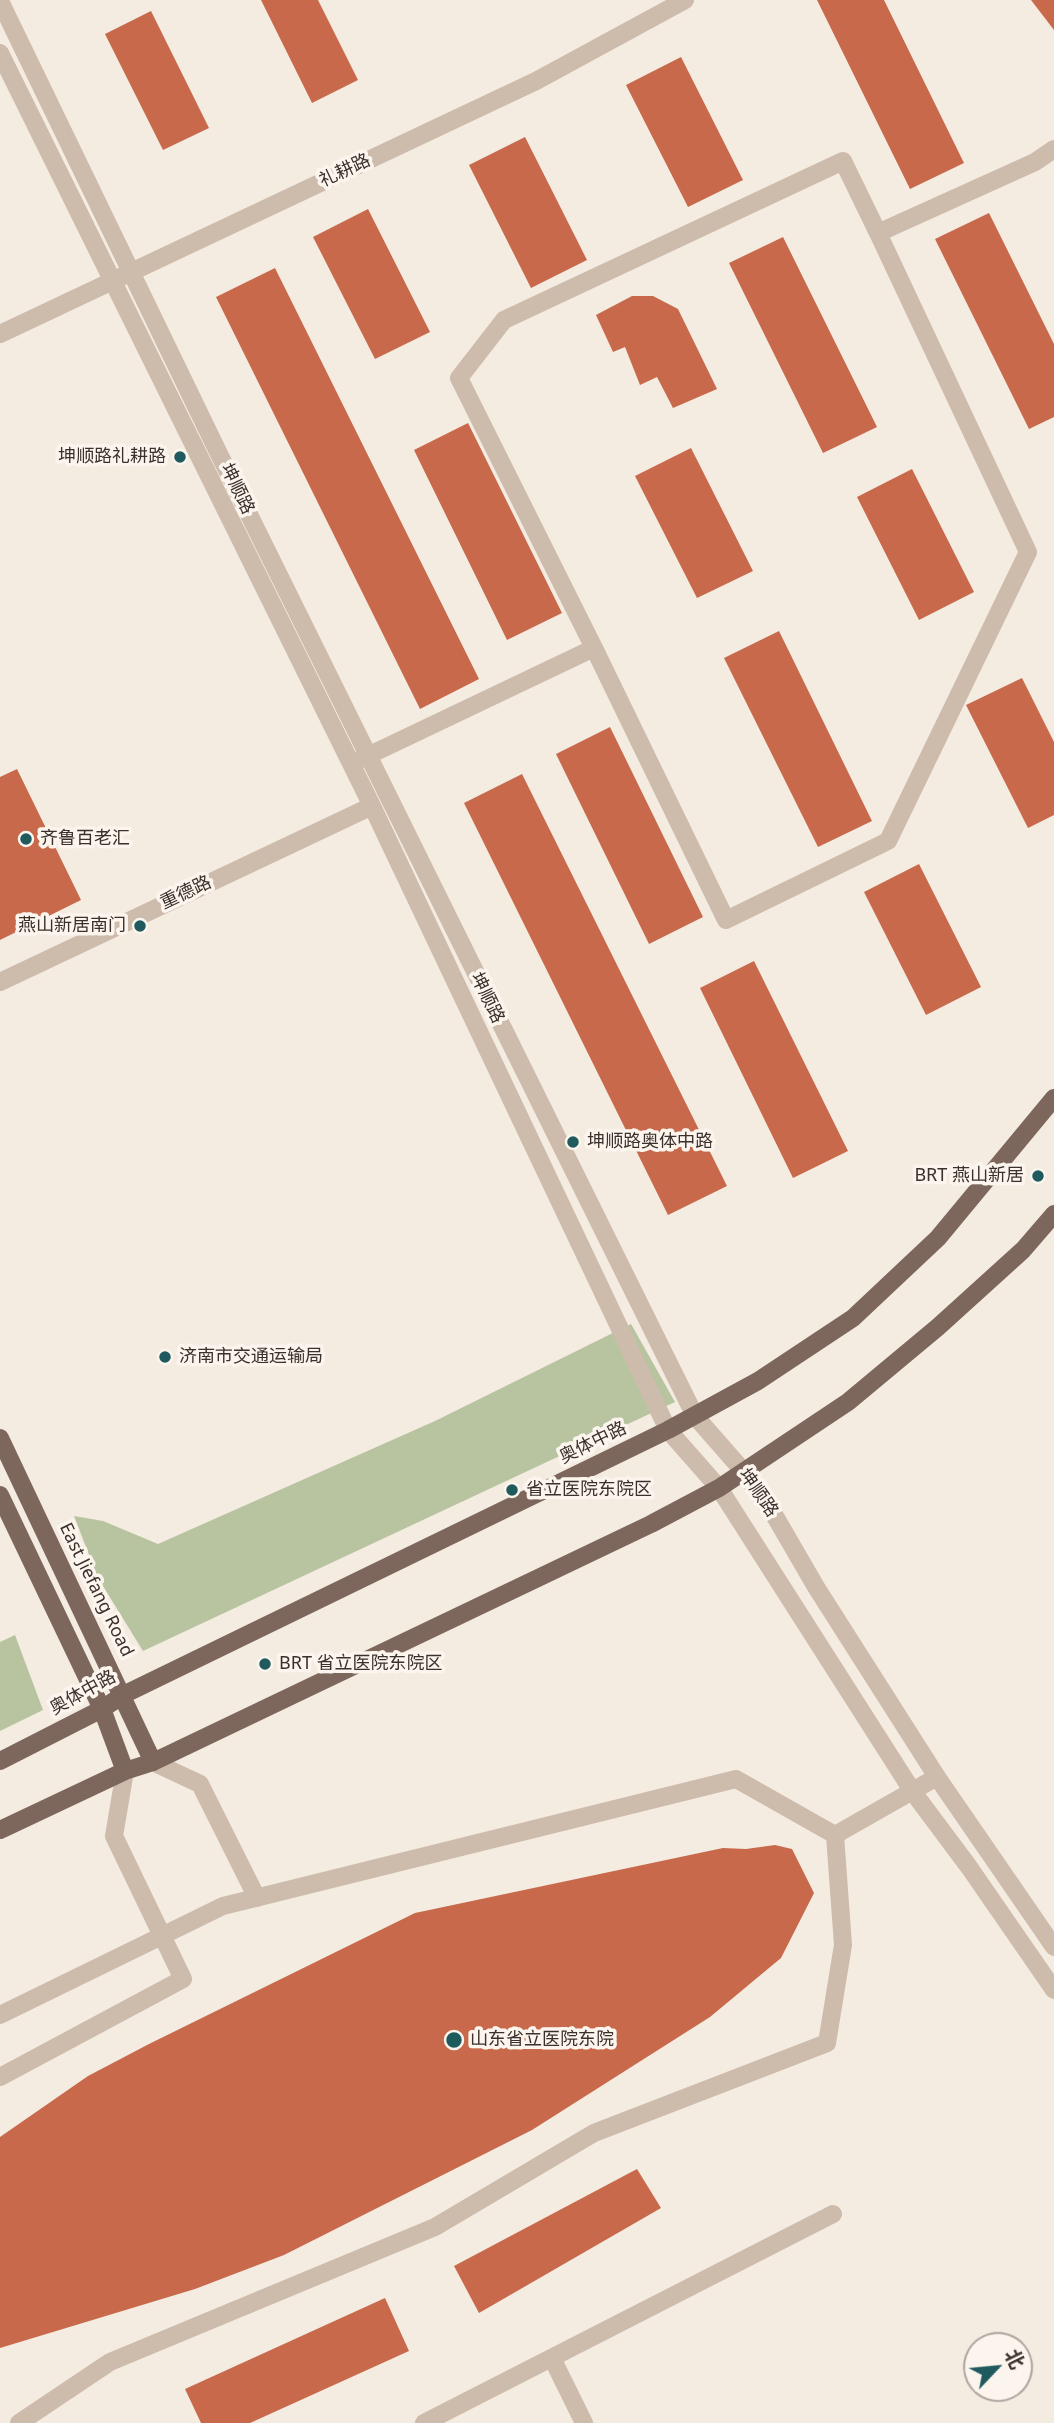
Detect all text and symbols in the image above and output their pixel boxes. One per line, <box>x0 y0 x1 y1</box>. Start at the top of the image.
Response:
street label: 礼耕路 <box>316 150 374 192</box>
place label: 坤顺路礼耕路 <box>58 446 166 468</box>
marker: 坤顺路礼耕路 <box>172 449 188 465</box>
street label: 坤顺路 <box>215 460 259 518</box>
place label: 齐鲁百老汇 <box>40 828 130 850</box>
marker: 齐鲁百老汇 <box>18 831 34 847</box>
street label: 重德路 <box>157 872 215 914</box>
place label: 燕山新居南门 <box>18 915 126 937</box>
marker: 燕山新居南门 <box>132 918 148 934</box>
street label: 坤顺路 <box>465 969 509 1027</box>
place label: 坤顺路奥体中路 <box>587 1131 713 1153</box>
marker: 坤顺路奥体中路 <box>565 1134 581 1150</box>
place label: BRT 燕山新居 <box>914 1165 1024 1187</box>
marker: BRT 燕山新居 <box>1030 1168 1046 1184</box>
place label: 济南市交通运输局 <box>179 1346 323 1368</box>
marker: 济南市交通运输局 <box>157 1349 173 1365</box>
street label: 奥体中路 <box>556 1418 630 1468</box>
street label: 坤顺路 <box>734 1465 782 1521</box>
place label: 省立医院东院区 <box>526 1479 652 1501</box>
marker: 省立医院东院区 <box>504 1482 520 1498</box>
street label: East Jiefang Road <box>54 1520 138 1660</box>
place label: BRT 省立医院东院区 <box>279 1653 443 1675</box>
marker: BRT 省立医院东院区 <box>257 1656 273 1672</box>
street label: 奥体中路 <box>46 1666 120 1720</box>
place label: 山东省立医院东院 <box>470 2029 614 2051</box>
marker: 山东省立医院东院 <box>444 2030 464 2050</box>
north arrow <box>963 2332 1033 2402</box>
text: 北 <box>999 2344 1031 2373</box>

